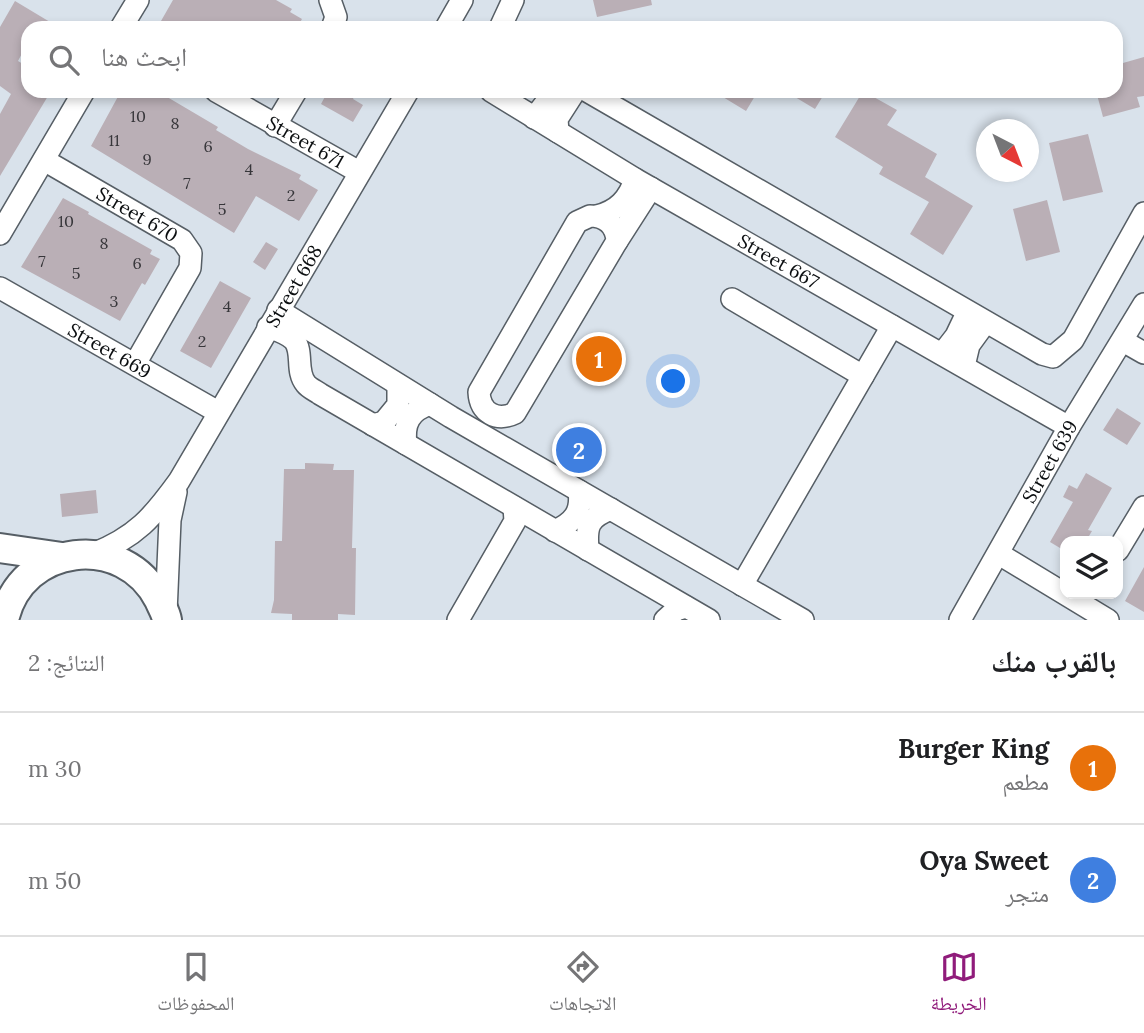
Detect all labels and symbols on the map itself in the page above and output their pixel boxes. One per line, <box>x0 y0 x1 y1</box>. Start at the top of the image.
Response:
house number: 10 <box>130 106 146 126</box>
street label: Street 671 <box>263 110 349 173</box>
house number: 8 <box>171 113 180 133</box>
north arrow <box>976 119 1039 182</box>
house number: 11 <box>108 130 120 150</box>
house number: 6 <box>203 136 213 156</box>
house number: 9 <box>142 149 152 169</box>
house number: 4 <box>245 159 254 179</box>
house number: 7 <box>183 173 191 193</box>
street label: Street 670 <box>92 181 183 247</box>
house number: 2 <box>287 185 295 205</box>
house number: 5 <box>218 199 226 219</box>
house number: 10 <box>58 211 74 231</box>
street label: Street 667 <box>734 228 823 294</box>
house number: 8 <box>100 233 109 253</box>
street label: Street 668 <box>260 240 327 332</box>
house number: 7 <box>38 251 46 271</box>
house number: 6 <box>132 253 142 273</box>
house number: 5 <box>72 263 80 283</box>
house number: 3 <box>110 291 119 311</box>
house number: 4 <box>223 296 232 316</box>
street label: Street 669 <box>64 317 155 383</box>
house number: 2 <box>198 331 206 351</box>
pin: 1 <box>576 333 622 385</box>
your location <box>656 364 690 398</box>
street label: Street 639 <box>1017 416 1082 507</box>
pin: 2 <box>556 424 602 476</box>

